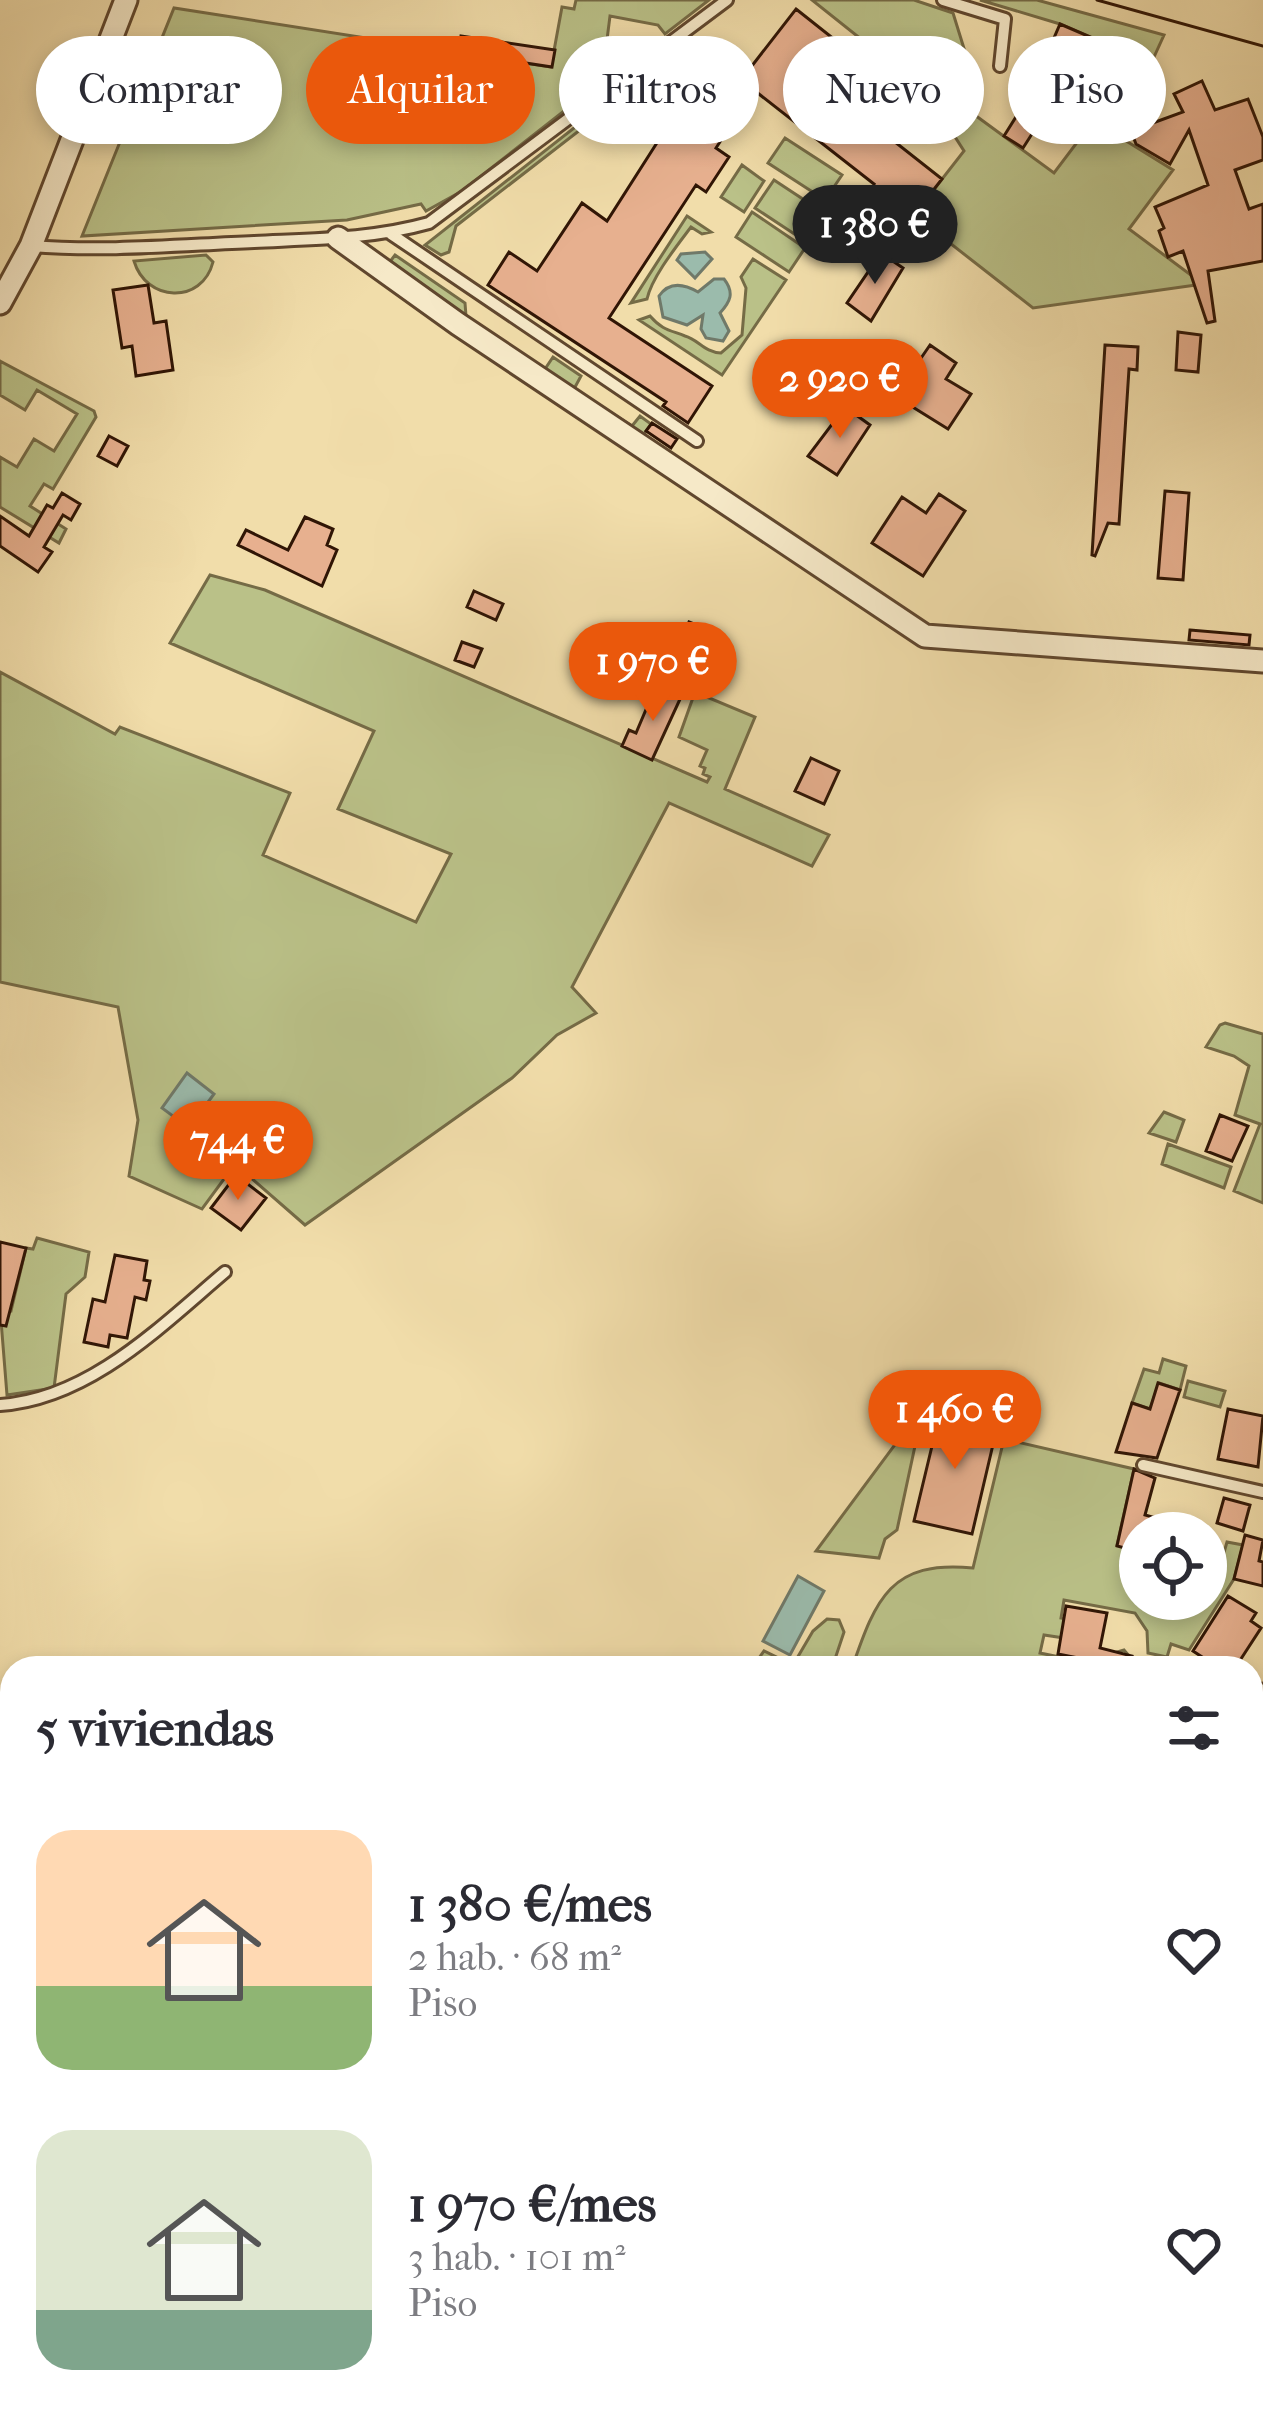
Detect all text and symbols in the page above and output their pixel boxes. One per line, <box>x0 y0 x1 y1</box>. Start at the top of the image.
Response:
chip: Comprar <box>36 36 282 144</box>
chip: Alquilar <box>306 36 535 144</box>
chip: Filtros <box>559 36 759 144</box>
chip: Nuevo <box>783 36 984 144</box>
chip: Piso <box>1008 36 1166 144</box>
pin: 1 380 € <box>764 185 986 287</box>
text: 1 380 € <box>820 201 930 247</box>
pin: 2 920 € <box>729 339 951 441</box>
text: 2 920 € <box>779 355 901 401</box>
pin: 1 970 € <box>542 622 764 724</box>
text: 1 970 € <box>596 638 710 684</box>
pin: 744 € <box>154 1101 322 1203</box>
text: 744 € <box>190 1117 286 1163</box>
pin: 1 460 € <box>844 1370 1066 1472</box>
text: 1 460 € <box>895 1386 1015 1432</box>
map controls <box>1119 1512 1227 1620</box>
button: locate <box>1119 1512 1227 1620</box>
icon: filters <box>1161 1695 1227 1761</box>
text: 5 viviendas <box>36 1698 274 1758</box>
text: 1 380 €/mes <box>408 1874 652 1934</box>
icon: home <box>132 1878 276 2022</box>
icon: heart <box>1161 1917 1227 1983</box>
text: 2 hab. · 68 m² <box>408 1934 621 1980</box>
text: Piso <box>408 1980 477 2026</box>
text: 1 970 €/mes <box>408 2174 656 2234</box>
icon: home <box>132 2178 276 2322</box>
icon: heart <box>1161 2217 1227 2283</box>
text: 3 hab. · 101 m² <box>408 2234 626 2280</box>
text: Piso <box>408 2280 477 2326</box>

